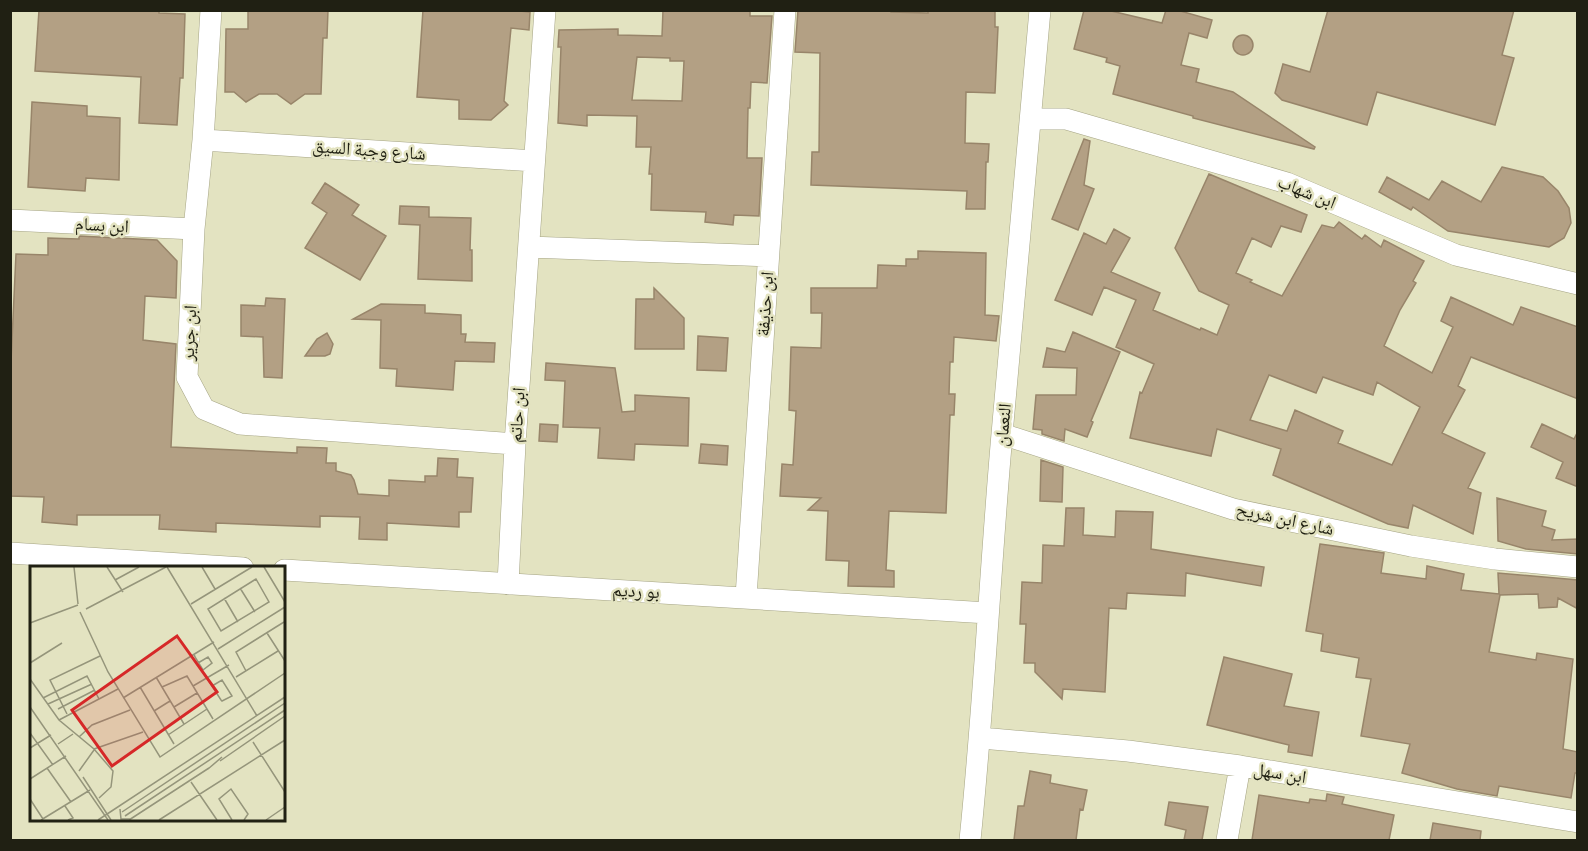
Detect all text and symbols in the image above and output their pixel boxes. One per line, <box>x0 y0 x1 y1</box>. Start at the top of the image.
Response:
street label: شارع وجبة السيق <box>312 134 426 165</box>
street label: ابن شهاب <box>1275 169 1340 214</box>
street label: ابن بسام <box>74 212 130 238</box>
street label: ابن حذيفة <box>751 271 778 337</box>
street label: ابن جرير <box>175 304 201 363</box>
street label: ابن حاتم <box>503 386 531 444</box>
street label: النعمان <box>989 402 1016 448</box>
street label: شارع ابن شريح <box>1234 497 1336 541</box>
inset map <box>30 566 285 821</box>
street label: بو رديم <box>612 578 660 604</box>
street label: ابن سهل <box>1252 757 1308 788</box>

